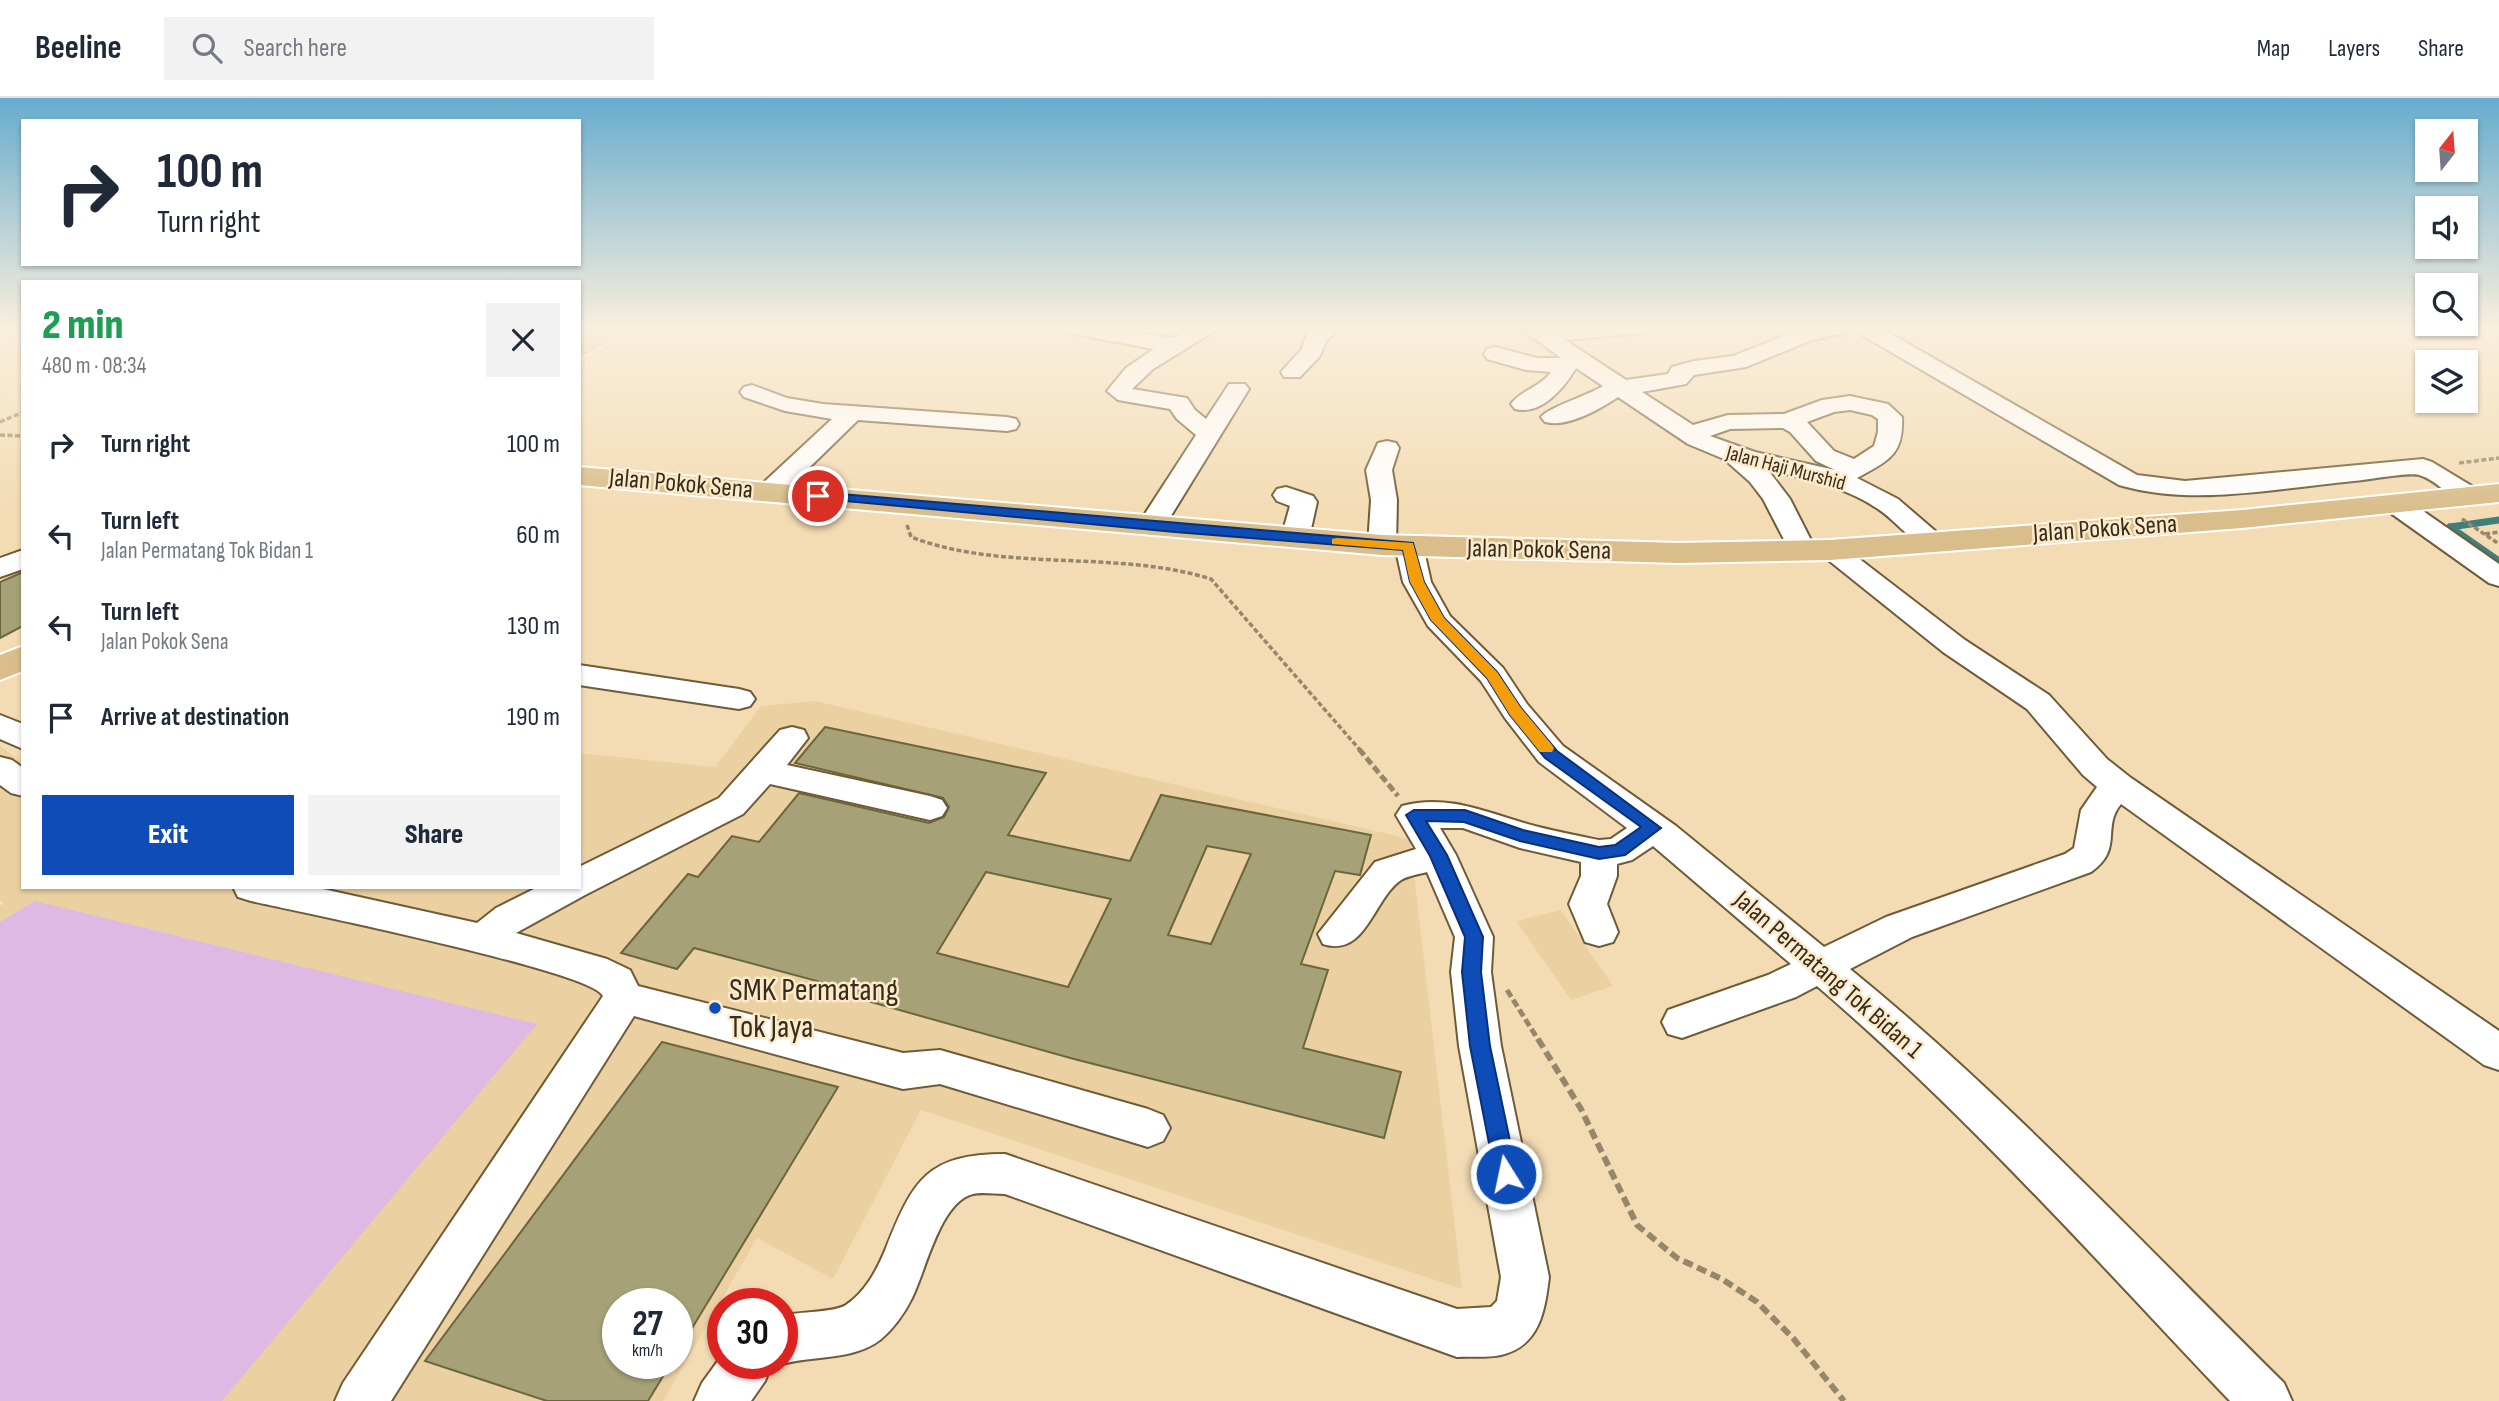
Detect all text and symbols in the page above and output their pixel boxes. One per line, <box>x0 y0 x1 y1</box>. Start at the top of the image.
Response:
search box <box>164 17 654 80</box>
text: Beeline <box>35 28 122 68</box>
icon: search <box>188 29 226 67</box>
text: Search here <box>244 33 347 64</box>
text: Map <box>2257 34 2290 63</box>
text: Layers <box>2328 34 2380 63</box>
text: Share <box>2418 34 2464 63</box>
north arrow <box>2415 119 2478 182</box>
map controls <box>2415 119 2478 413</box>
text: 100 m <box>157 143 263 202</box>
icon: right <box>42 147 133 238</box>
button: sound <box>2415 196 2478 259</box>
text: Turn right <box>157 203 261 242</box>
button: search <box>2415 273 2478 336</box>
text: 2 min <box>42 300 123 351</box>
button: close <box>486 303 560 377</box>
button: layers <box>2415 350 2478 413</box>
text: 480 m · 08:34 <box>42 352 146 380</box>
icon: right <box>42 426 80 464</box>
text: Turn right <box>101 429 190 460</box>
text: 100 m <box>507 429 560 460</box>
street label: Jalan Haji Murshid <box>1723 440 1848 496</box>
street label: Jalan Pokok Sena <box>607 462 754 506</box>
pin <box>788 466 848 526</box>
icon: arrive <box>799 477 837 515</box>
text: Turn left <box>101 506 179 537</box>
street label: Jalan Pokok Sena <box>2031 509 2178 550</box>
icon: left <box>42 517 80 555</box>
text: 60 m <box>516 520 560 551</box>
street label: Jalan Pokok Sena <box>1466 533 1611 567</box>
text: Jalan Permatang Tok Bidan 1 <box>101 537 313 565</box>
text: Turn left <box>101 597 179 628</box>
icon: left <box>42 608 80 646</box>
text: 130 m <box>508 611 560 642</box>
text: Jalan Pokok Sena <box>101 628 229 656</box>
icon: arrive <box>42 699 80 737</box>
text: Arrive at destination <box>101 702 289 733</box>
text: 190 m <box>507 702 560 733</box>
button: Exit <box>42 795 294 875</box>
button: Share <box>308 795 560 875</box>
street label: Jalan Permatang Tok Bidan 1 <box>1727 884 1929 1065</box>
place label: SMK Permatang Tok Jaya <box>729 971 898 1047</box>
marker: SMK Permatang Tok Jaya <box>707 1000 723 1016</box>
position arrow <box>1469 1137 1543 1211</box>
speed limit sign: 30 <box>707 1288 798 1379</box>
text: 27 <box>632 1303 663 1346</box>
text: km/h <box>632 1340 663 1361</box>

